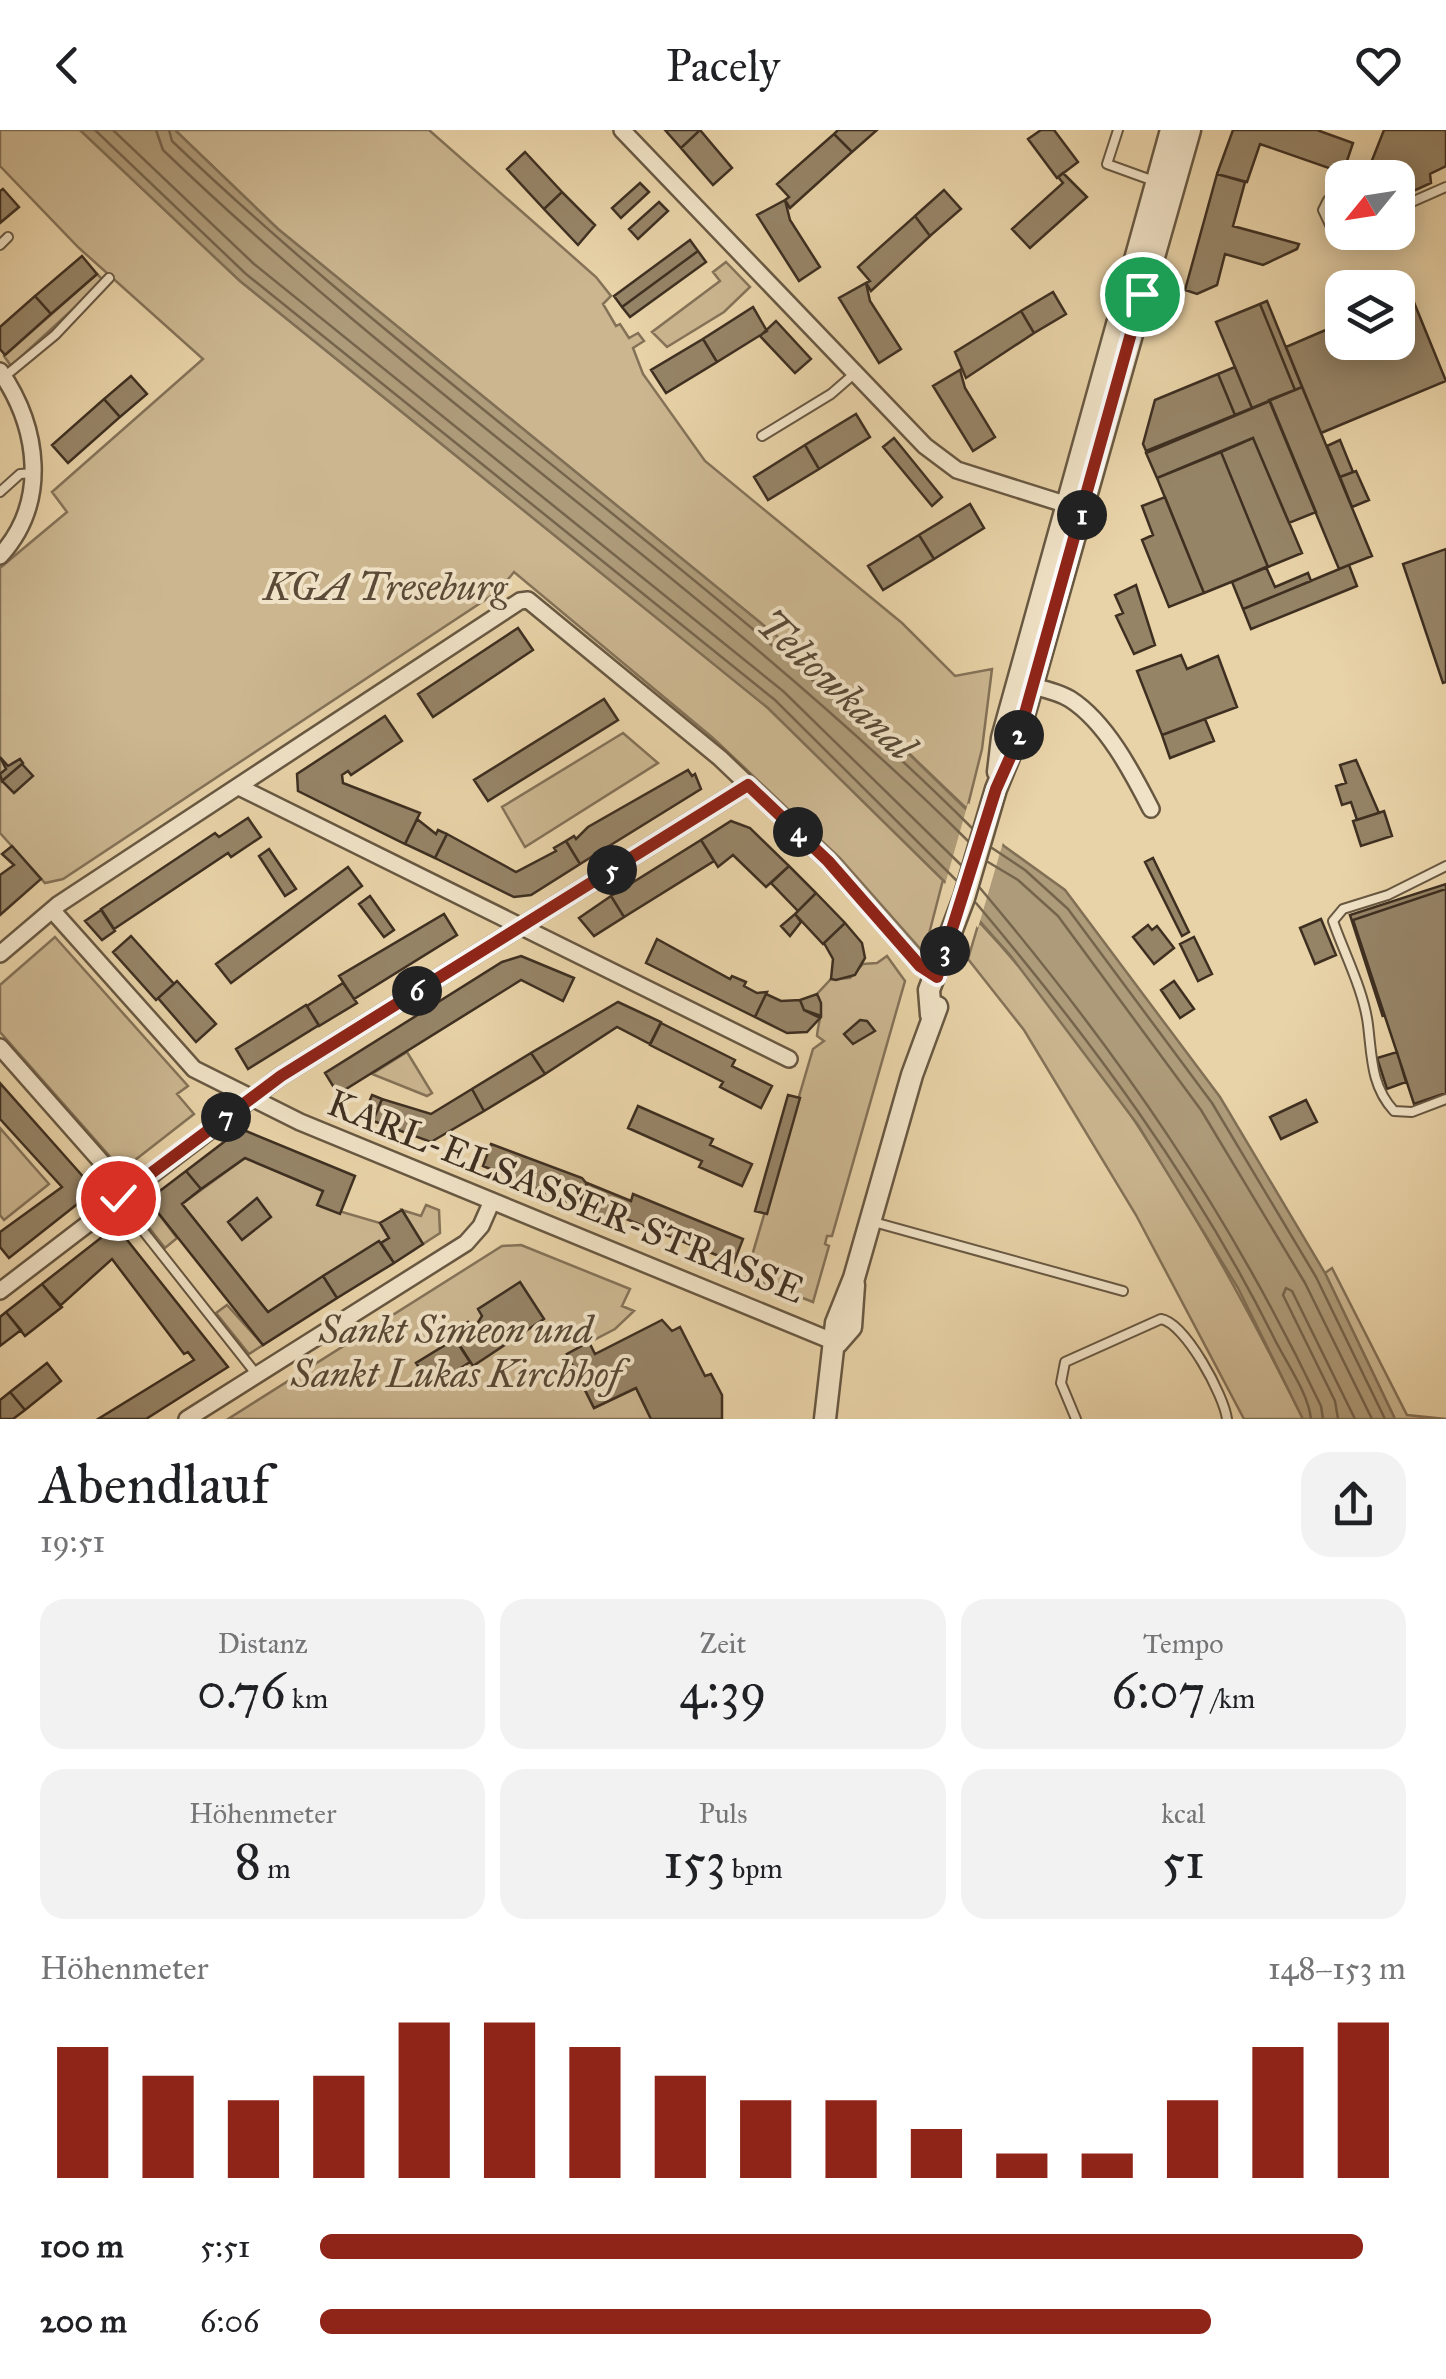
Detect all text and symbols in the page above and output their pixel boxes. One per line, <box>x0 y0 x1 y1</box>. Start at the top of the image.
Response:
icon: back <box>40 38 95 93</box>
text: Pacely <box>666 38 780 93</box>
icon: heart <box>1351 38 1406 93</box>
north arrow <box>1325 160 1415 250</box>
map controls <box>1325 160 1415 360</box>
pin <box>1100 252 1185 337</box>
icon: arrive <box>1115 267 1170 322</box>
button: layers <box>1325 270 1415 360</box>
pin: 1 <box>1057 490 1107 540</box>
text: 1 <box>1076 497 1088 532</box>
park label: KGA Treseburg <box>261 564 509 610</box>
water label: Teltowkanal <box>747 599 928 773</box>
pin: 2 <box>994 710 1044 760</box>
text: 2 <box>1012 717 1026 752</box>
pin: 4 <box>773 807 823 857</box>
text: 4 <box>790 814 806 849</box>
pin: 5 <box>587 845 637 895</box>
text: 5 <box>605 852 619 887</box>
pin: 3 <box>920 926 970 976</box>
text: 3 <box>939 933 951 968</box>
pin: 6 <box>392 966 442 1016</box>
text: 6 <box>410 973 424 1008</box>
street label: KARL-ELSASSER-STRASSE <box>321 1079 811 1313</box>
pin: 7 <box>201 1092 251 1142</box>
text: 7 <box>219 1099 233 1134</box>
pin <box>76 1156 161 1241</box>
icon: check <box>91 1171 146 1226</box>
park label: Sankt Simeon und Sankt Lukas Kirchhof <box>290 1307 631 1397</box>
text: Abendlauf <box>40 1451 270 1518</box>
button: share <box>1301 1452 1406 1557</box>
text: 19:51 <box>40 1522 105 1561</box>
text: Distanz <box>218 1626 308 1661</box>
text: Zeit <box>700 1626 746 1661</box>
text: Tempo <box>1143 1626 1224 1661</box>
text: 0.76 <box>197 1661 286 1722</box>
text: 4:39 <box>679 1661 767 1722</box>
text: 6:07 <box>1111 1661 1205 1722</box>
text: km <box>286 1681 328 1716</box>
text: /km <box>1205 1681 1255 1716</box>
text: Höhenmeter <box>189 1796 336 1831</box>
text: Puls <box>699 1796 747 1831</box>
text: kcal <box>1161 1796 1205 1831</box>
text: 8 <box>235 1831 261 1892</box>
text: 153 <box>663 1831 726 1892</box>
text: 51 <box>1162 1831 1205 1892</box>
text: m <box>261 1851 291 1886</box>
text: bpm <box>726 1851 783 1886</box>
text: Höhenmeter <box>40 1949 209 1988</box>
text: 148–153 m <box>1268 1949 1406 1988</box>
text: 100 m <box>40 2227 124 2266</box>
text: 5:51 <box>200 2227 250 2266</box>
text: 200 m <box>40 2302 127 2341</box>
text: 6:06 <box>200 2302 260 2341</box>

